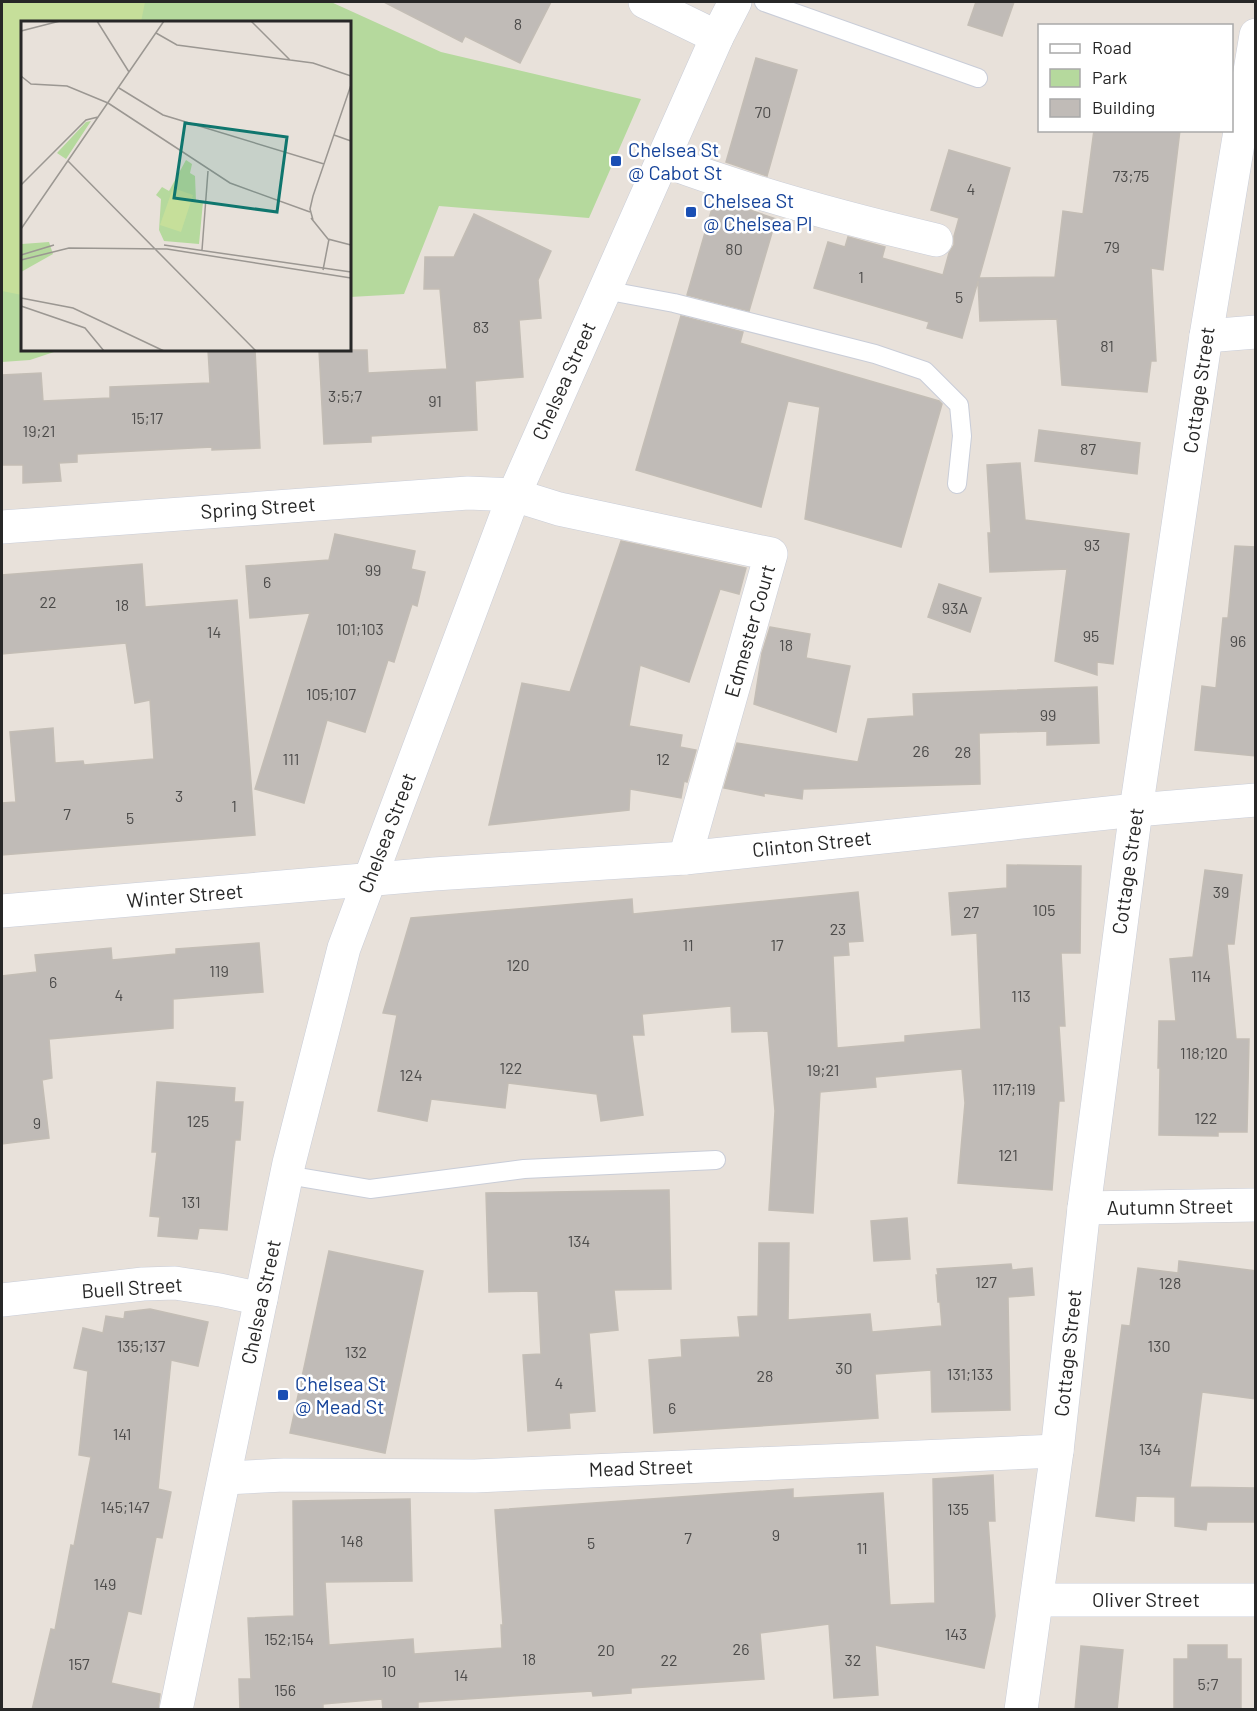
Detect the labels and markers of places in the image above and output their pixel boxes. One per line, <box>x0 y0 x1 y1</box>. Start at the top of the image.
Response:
place label: Chelsea St @ Cabot St <box>628 137 723 184</box>
marker: Chelsea St @ Cabot St <box>609 154 623 168</box>
place label: Chelsea St @ Chelsea Pl <box>703 188 812 235</box>
marker: Chelsea St @ Chelsea Pl <box>684 205 698 219</box>
place label: Chelsea St @ Mead St <box>295 1371 386 1418</box>
marker: Chelsea St @ Mead St <box>276 1388 290 1402</box>

